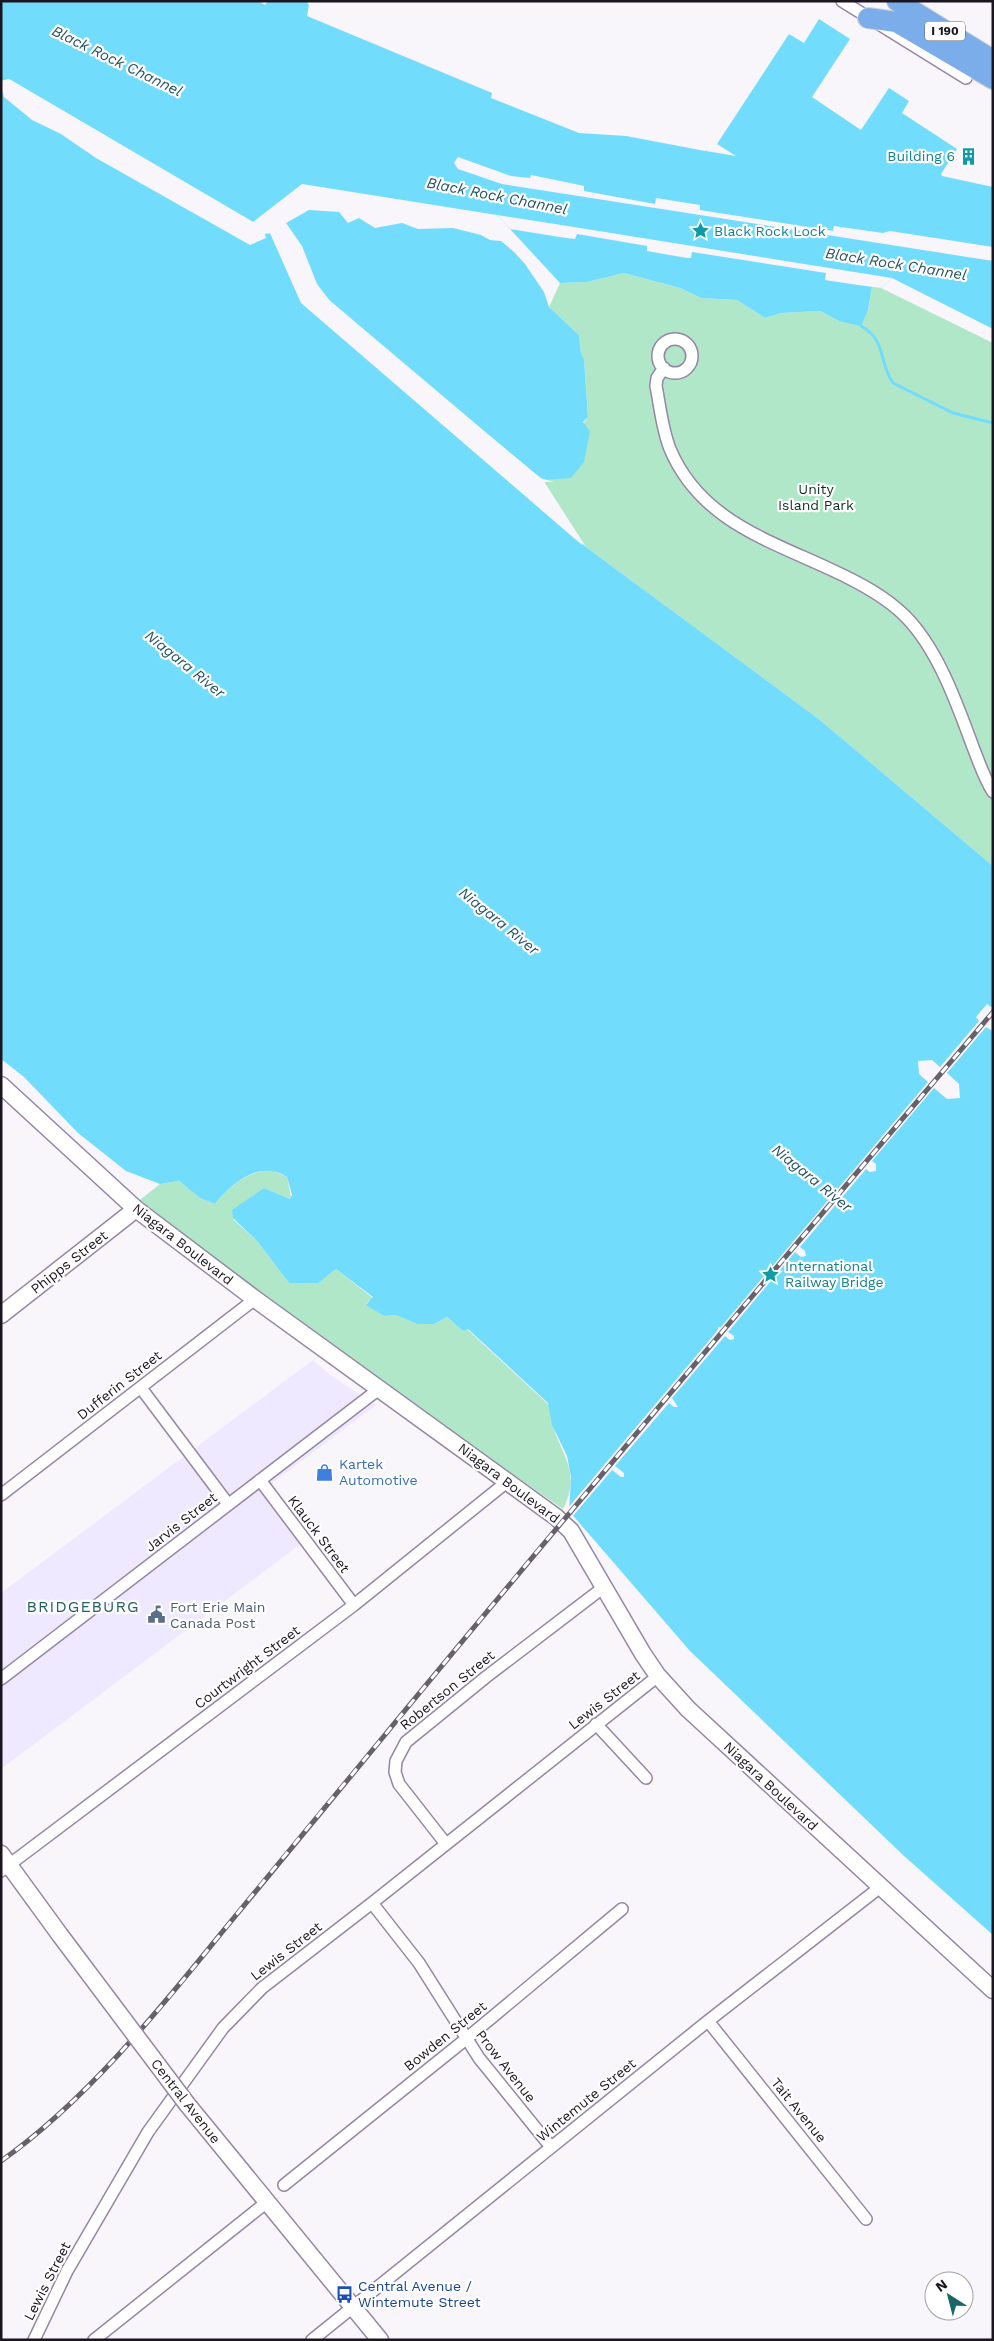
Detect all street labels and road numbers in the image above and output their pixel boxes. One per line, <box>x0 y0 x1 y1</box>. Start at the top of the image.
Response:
road number: I 190 <box>925 22 965 40</box>
street label: Niagara Boulevard <box>130 1200 236 1288</box>
street label: Phipps Street <box>28 1227 111 1297</box>
street label: Dufferin Street <box>74 1347 164 1423</box>
street label: Niagara Boulevard <box>455 1440 563 1526</box>
street label: Jarvis Street <box>142 1489 220 1555</box>
street label: Klauck Street <box>285 1492 353 1576</box>
street label: Courtwright Street <box>191 1622 303 1712</box>
street label: Robertson Street <box>397 1647 498 1733</box>
street label: Lewis Street <box>565 1667 643 1733</box>
street label: Niagara Boulevard <box>721 1738 821 1834</box>
street label: Lewis Street <box>247 1918 325 1984</box>
street label: Bowden Street <box>401 1998 489 2074</box>
street label: Prow Avenue <box>473 2027 539 2105</box>
street label: Central Avenue <box>148 2055 224 2147</box>
street label: Wintemute Street <box>533 2055 639 2145</box>
street label: Tait Avenue <box>768 2075 830 2145</box>
street label: Lewis Street <box>20 2239 74 2323</box>

